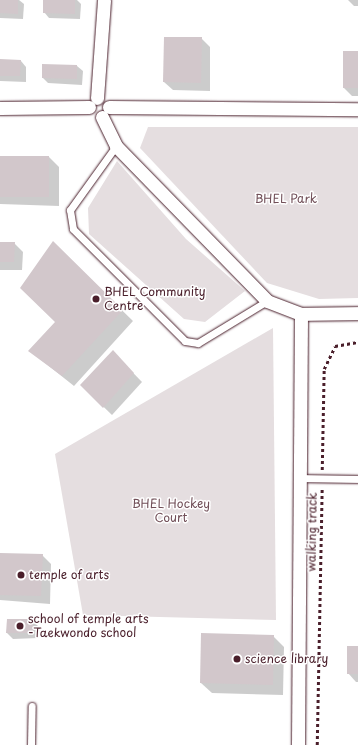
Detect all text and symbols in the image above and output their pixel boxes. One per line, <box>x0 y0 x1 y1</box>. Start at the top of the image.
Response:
park label: BHEL Park <box>255 192 317 206</box>
place label: BHEL Community Centre <box>104 285 207 313</box>
marker: BHEL Community Centre <box>91 294 101 304</box>
street label: walking track <box>304 492 320 572</box>
park label: BHEL Hockey Court <box>132 497 210 525</box>
place label: temple of arts <box>29 568 111 582</box>
marker: temple of arts <box>16 570 26 580</box>
place label: school of temple arts -Taekwondo school <box>28 612 149 640</box>
marker: school of temple arts -Taekwondo school <box>15 621 25 631</box>
place label: science library <box>245 652 329 666</box>
marker: science library <box>232 654 242 664</box>

